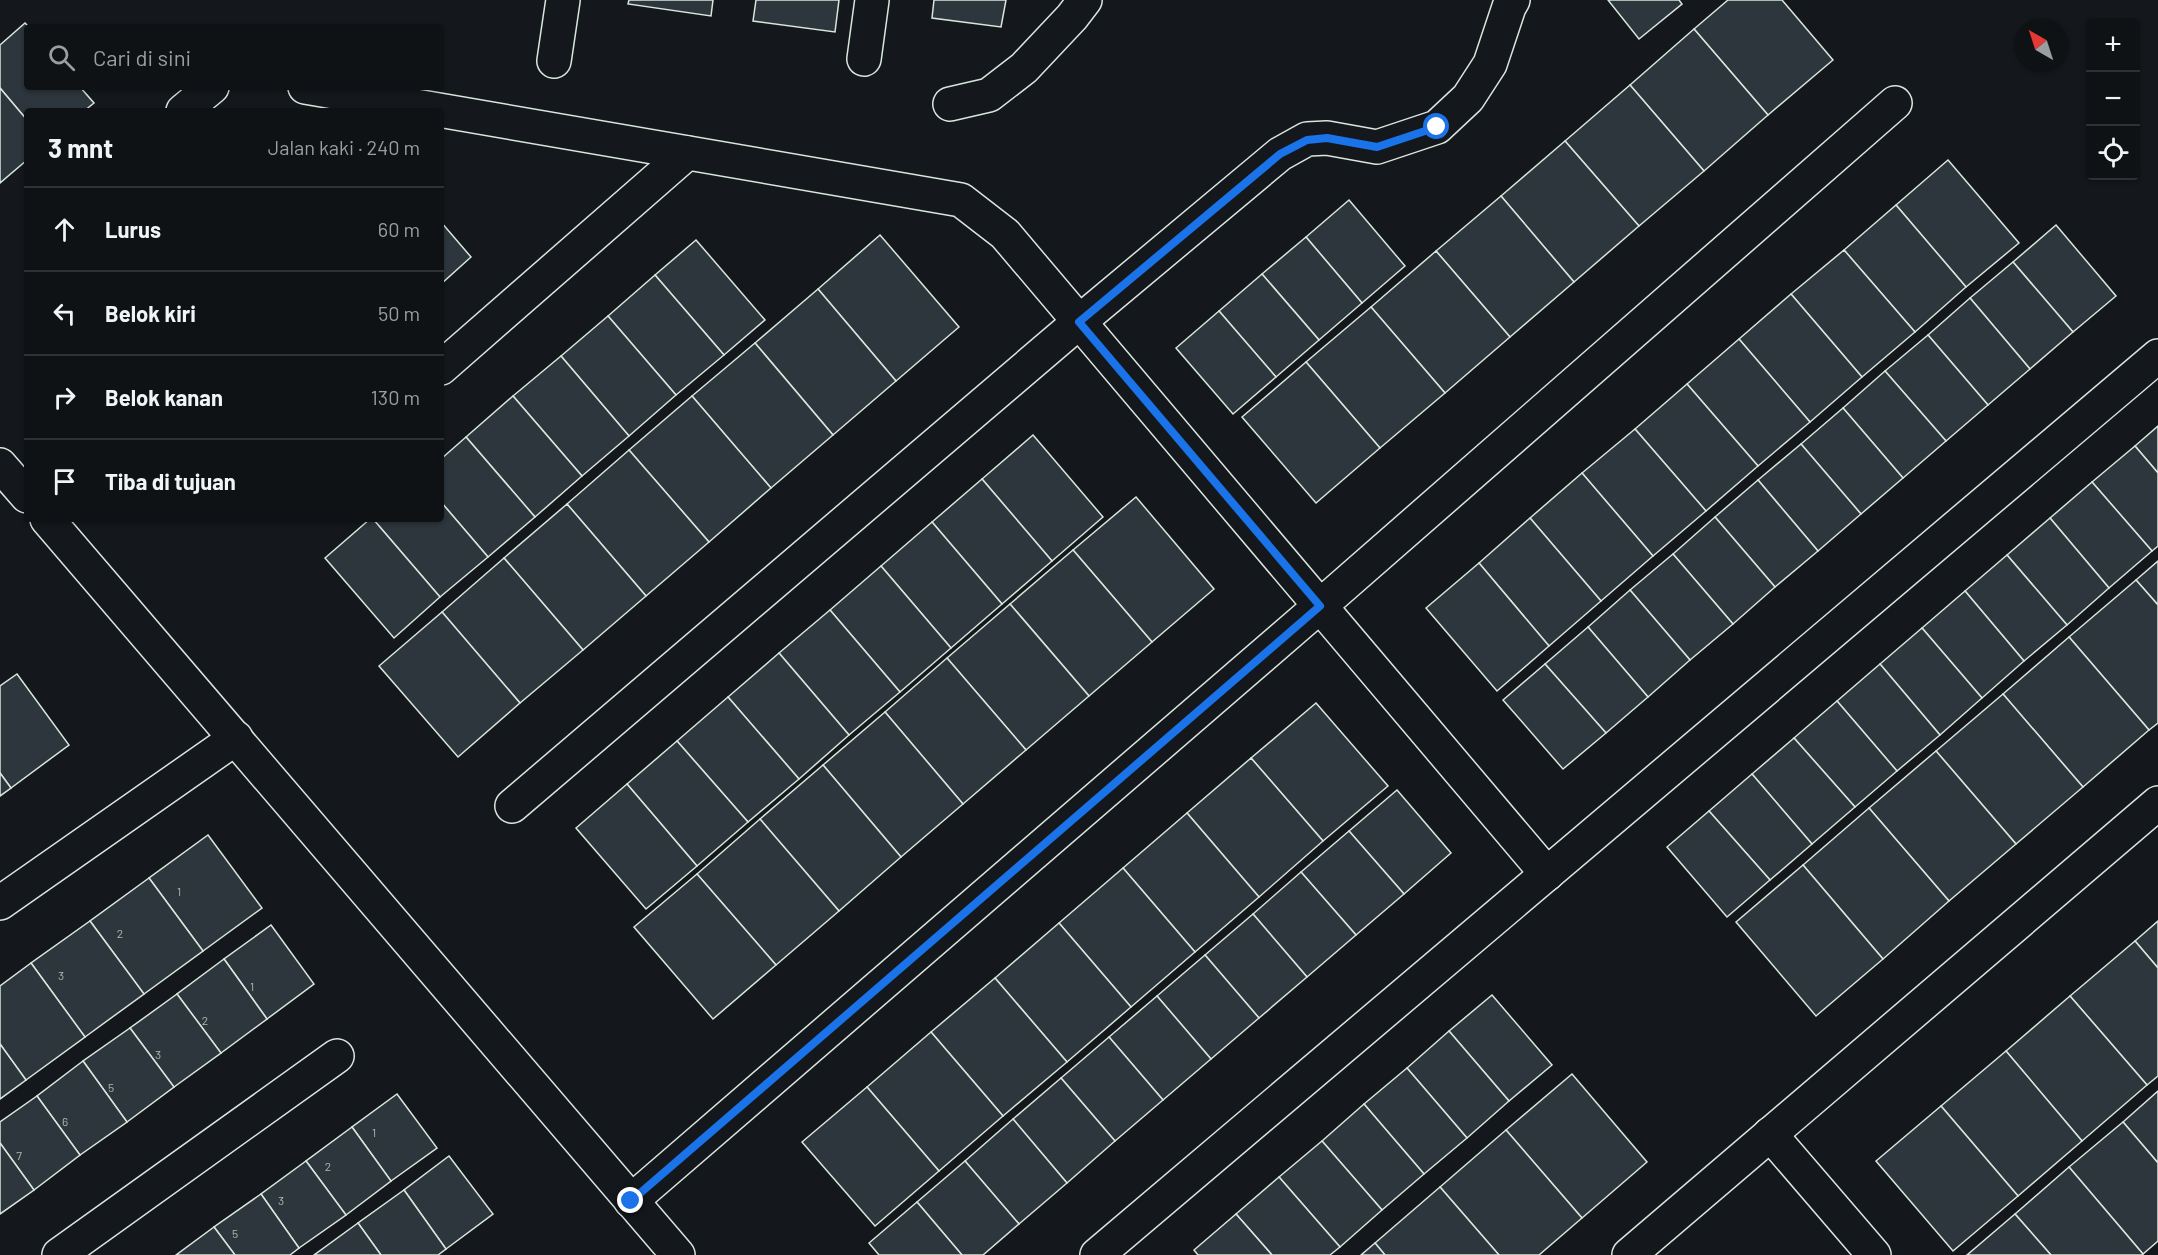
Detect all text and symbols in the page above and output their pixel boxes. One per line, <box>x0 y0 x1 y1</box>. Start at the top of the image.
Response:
north arrow <box>2014 18 2068 72</box>
map controls <box>2086 18 2140 180</box>
button: + <box>2086 18 2140 72</box>
search box <box>24 24 444 90</box>
icon: search <box>45 41 78 74</box>
text: Cari di sini <box>93 44 191 70</box>
button: − <box>2086 72 2140 126</box>
route start <box>1423 113 1449 139</box>
button: locate <box>2086 126 2140 180</box>
text: 3 mnt <box>48 132 113 163</box>
text: Jalan kaki · 240 m <box>268 135 420 159</box>
icon: ahead <box>48 213 81 246</box>
text: Lurus <box>105 216 161 242</box>
text: 60 m <box>378 217 420 241</box>
icon: left <box>48 297 81 330</box>
text: Belok kiri <box>105 300 196 326</box>
text: 50 m <box>378 301 420 325</box>
icon: right <box>48 381 81 414</box>
text: Belok kanan <box>105 384 223 410</box>
text: 130 m <box>371 385 420 409</box>
icon: arrive <box>48 465 81 498</box>
text: Tiba di tujuan <box>105 468 236 494</box>
house number: 1 <box>177 884 181 898</box>
house number: 2 <box>117 926 123 940</box>
house number: 3 <box>58 968 64 982</box>
house number: 1 <box>250 979 254 993</box>
house number: 2 <box>202 1013 208 1027</box>
house number: 3 <box>155 1047 161 1061</box>
house number: 5 <box>108 1080 114 1094</box>
house number: 6 <box>62 1114 68 1128</box>
house number: 1 <box>372 1125 376 1139</box>
house number: 7 <box>16 1148 22 1162</box>
house number: 2 <box>325 1159 331 1173</box>
route end <box>617 1187 643 1213</box>
house number: 3 <box>278 1193 284 1207</box>
house number: 5 <box>232 1226 238 1240</box>

